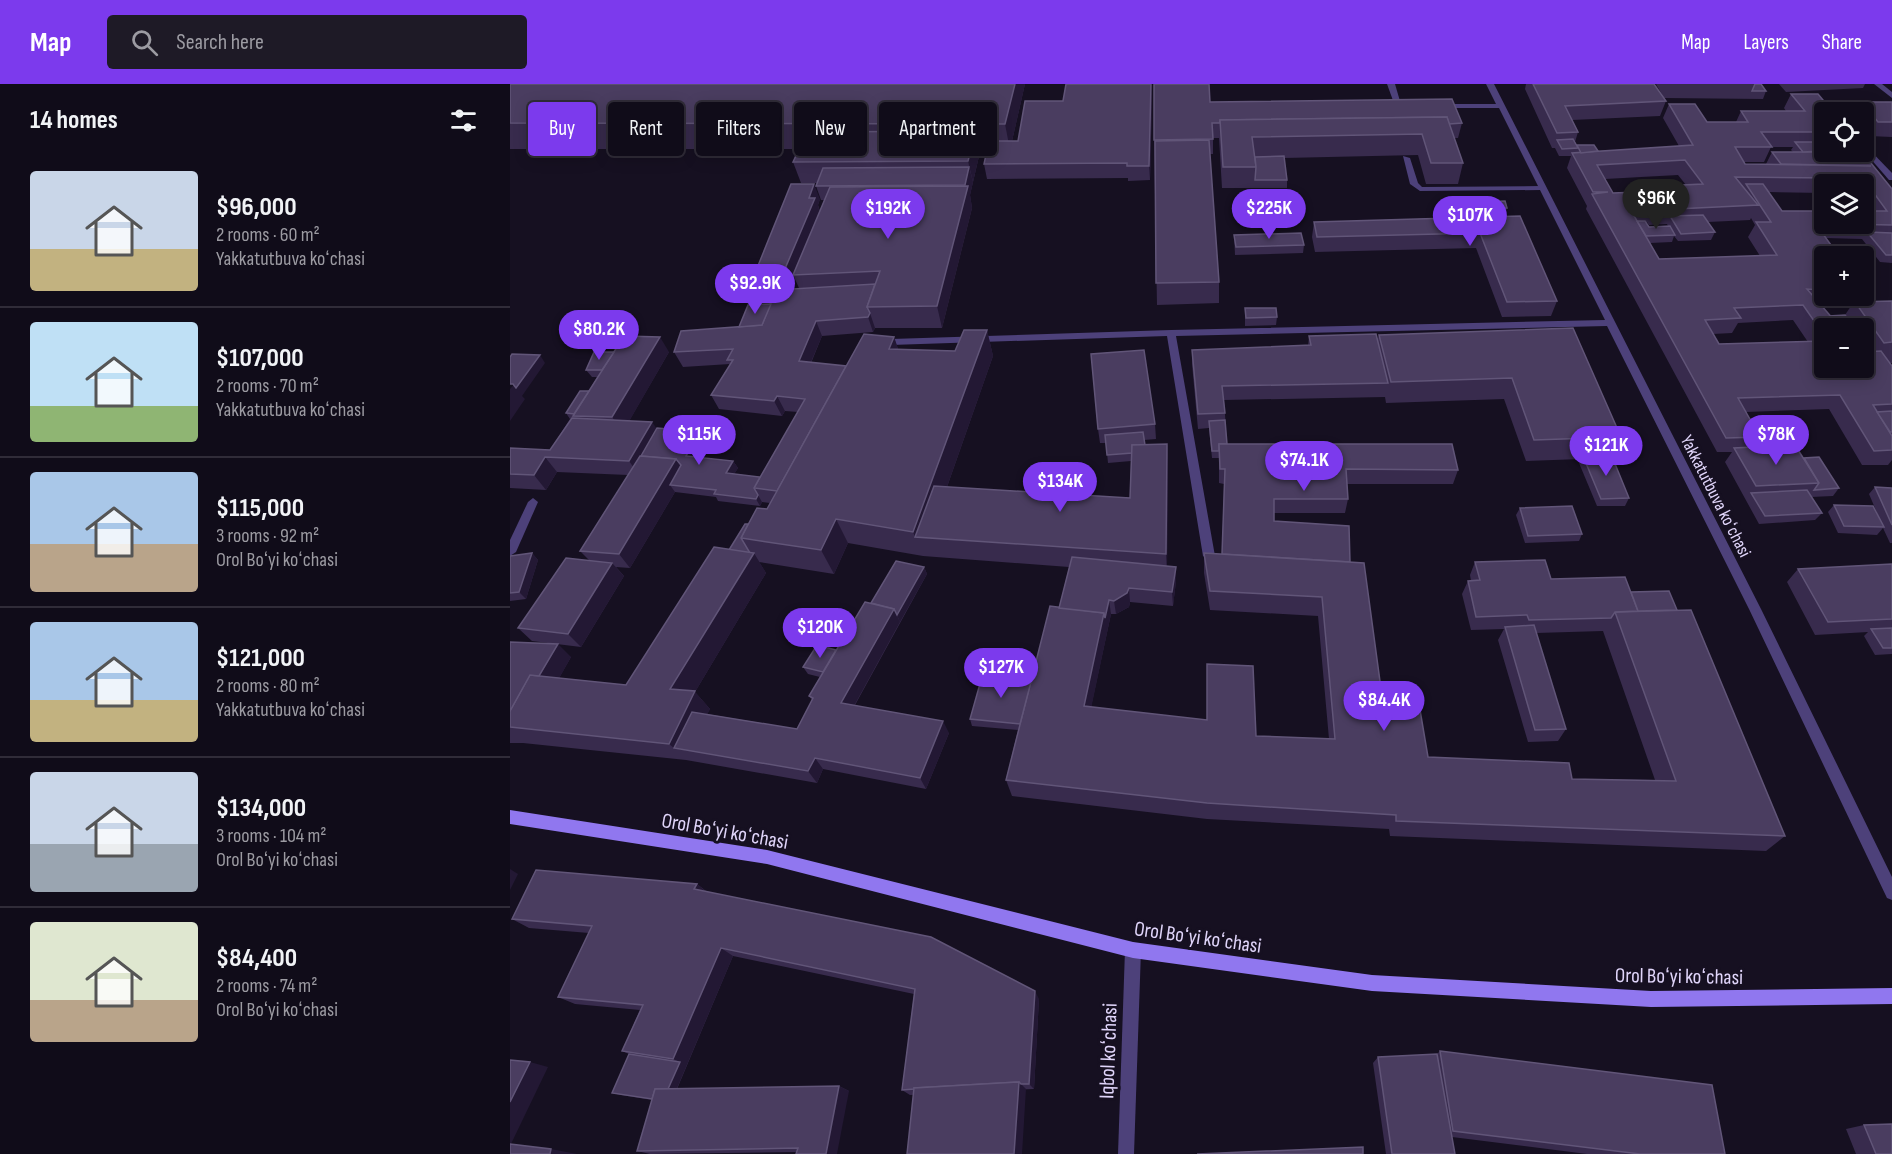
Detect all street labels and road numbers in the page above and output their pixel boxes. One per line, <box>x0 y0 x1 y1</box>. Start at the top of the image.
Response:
street label: Yakkatutbuva koʻchasi <box>1676 432 1755 561</box>
street label: Orol Boʻyi koʻchasi <box>660 808 790 855</box>
street label: Orol Boʻyi koʻchasi <box>1133 916 1263 959</box>
street label: Orol Boʻyi koʻchasi <box>1615 963 1743 990</box>
street label: Iqbol koʻchasi <box>1094 1003 1123 1099</box>

